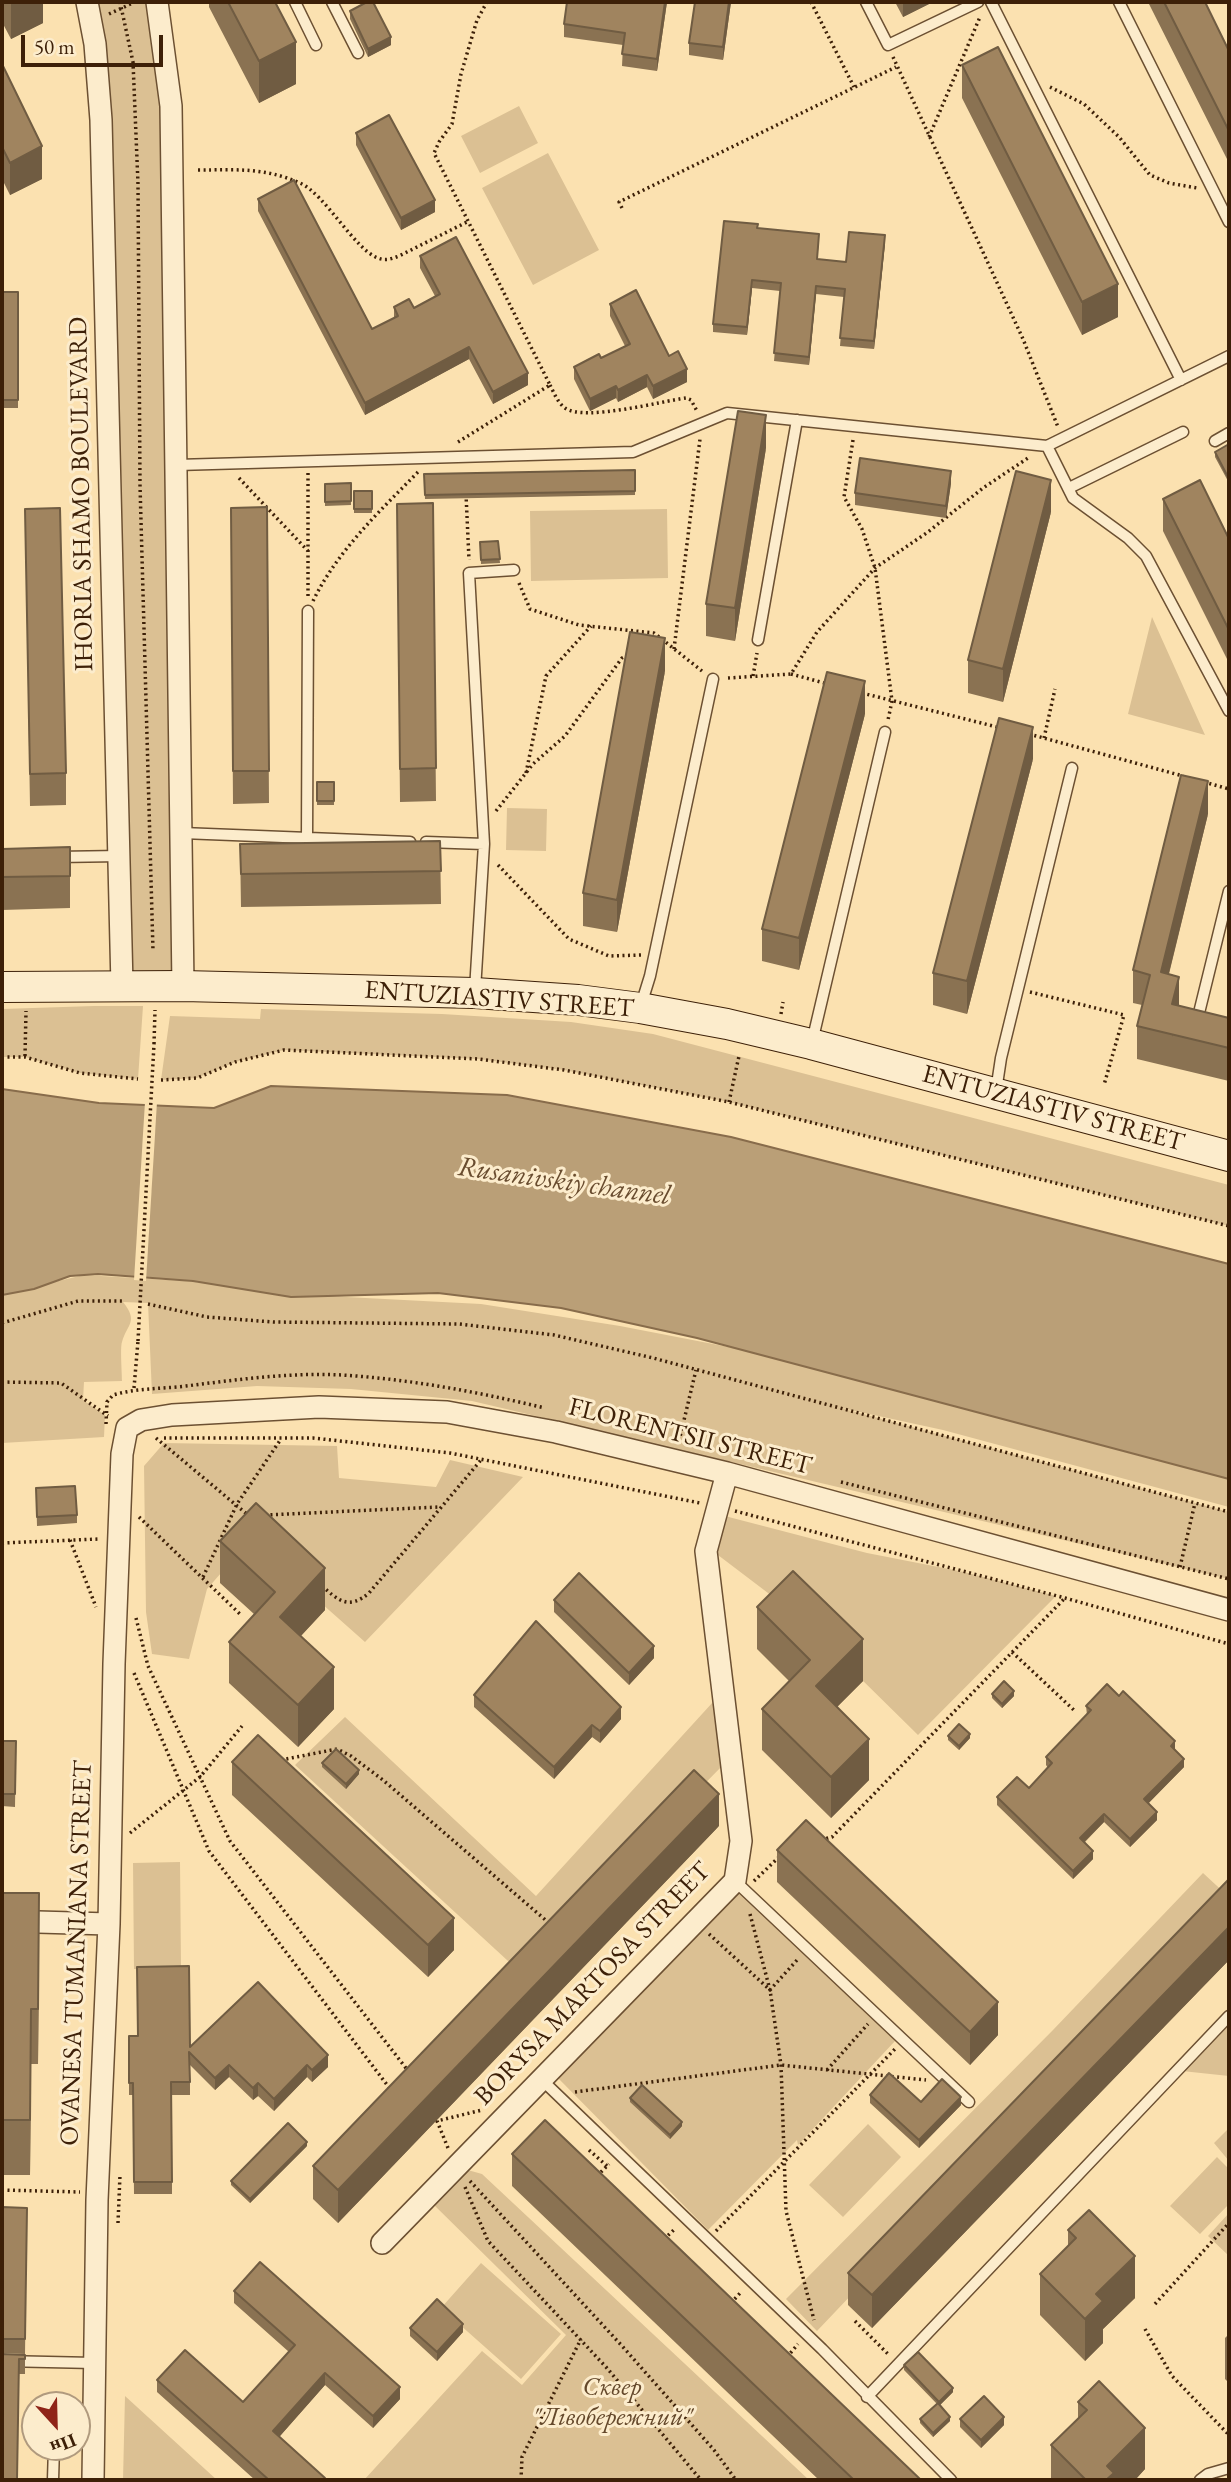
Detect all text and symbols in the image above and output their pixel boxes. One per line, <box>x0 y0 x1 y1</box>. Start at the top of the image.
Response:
scale bar <box>24 21 166 65</box>
text: 50 m <box>34 33 75 60</box>
street label: IHORIA SHAMO BOULEVARD <box>63 317 101 671</box>
street label: ENTUZIASTIV STREET <box>363 975 635 1025</box>
street label: ENTUZIASTIV STREET <box>918 1059 1188 1159</box>
water label: Rusanivskiy channel <box>456 1150 672 1214</box>
street label: FLORENTSII STREET <box>565 1392 815 1482</box>
street label: OVANESA TUMANIANA STREET <box>55 1760 99 2146</box>
street label: BORYSA MARTOSA STREET <box>469 1856 717 2112</box>
park label: Сквер "Лівобережний" <box>532 2372 692 2434</box>
north arrow <box>21 2391 91 2461</box>
text: Пн <box>47 2428 80 2461</box>

